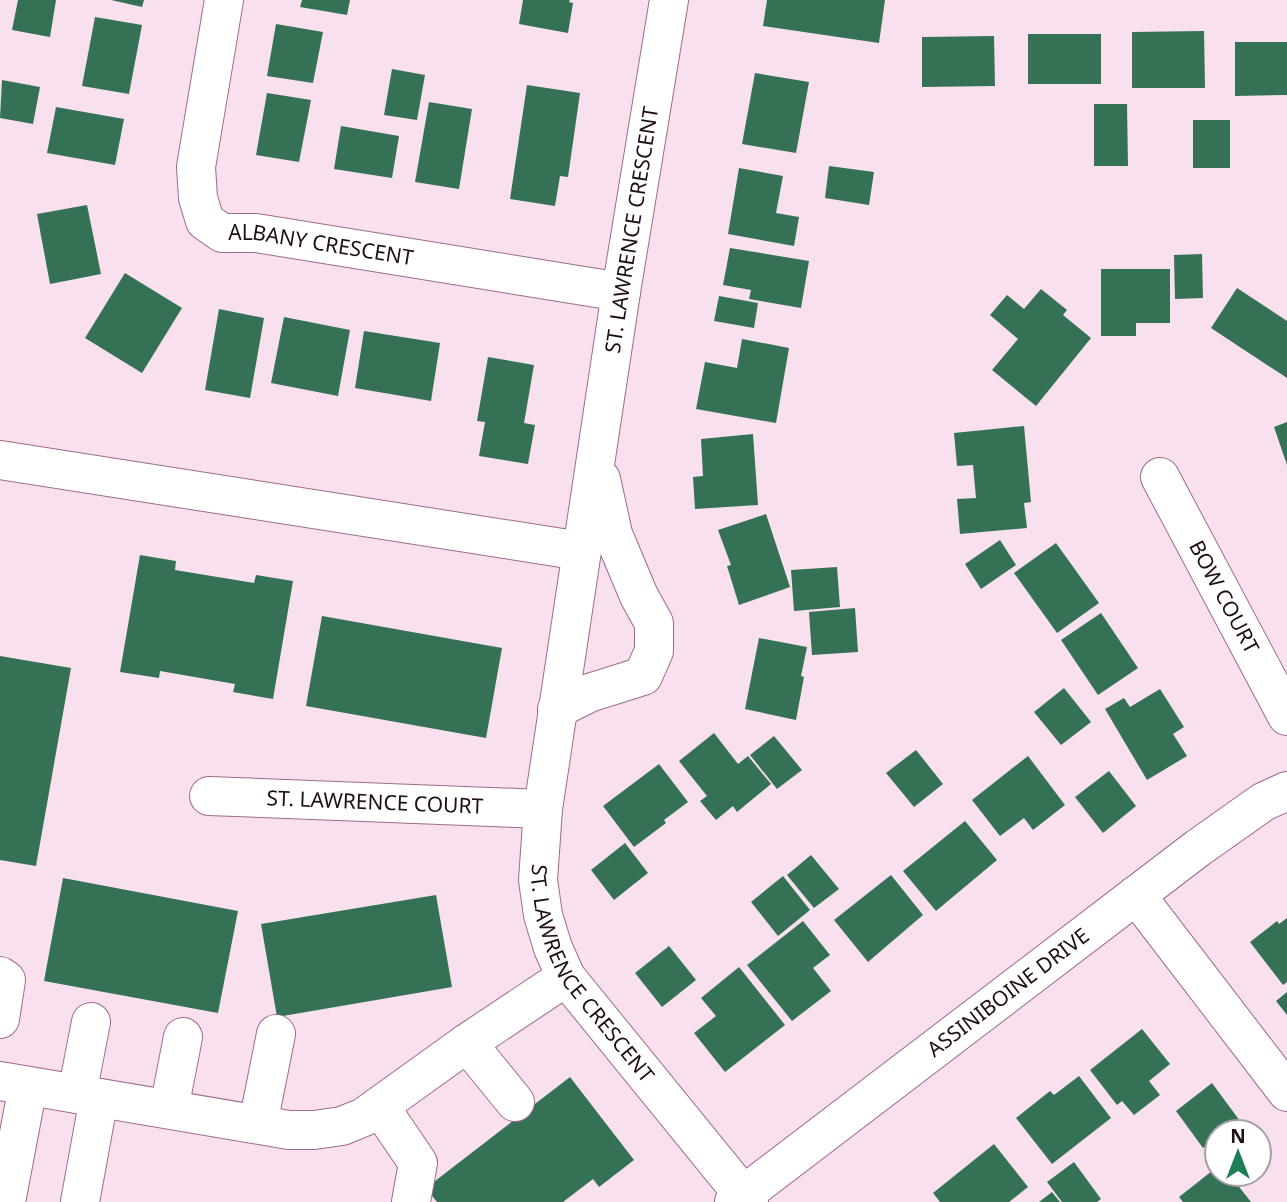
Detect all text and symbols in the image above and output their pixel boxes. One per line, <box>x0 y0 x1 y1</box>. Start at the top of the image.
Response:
street label: ST. LAWRENCE CRESCENT <box>598 104 664 355</box>
street label: ALBANY CRESCENT <box>228 218 416 271</box>
street label: BOW COURT <box>1183 535 1266 658</box>
street label: ST. LAWRENCE COURT <box>266 783 484 820</box>
street label: ST. LAWRENCE CRESCENT <box>525 863 661 1088</box>
street label: ASSINIBOINE DRIVE <box>921 921 1094 1063</box>
north arrow <box>1203 1118 1273 1188</box>
text: N <box>1230 1123 1246 1149</box>

